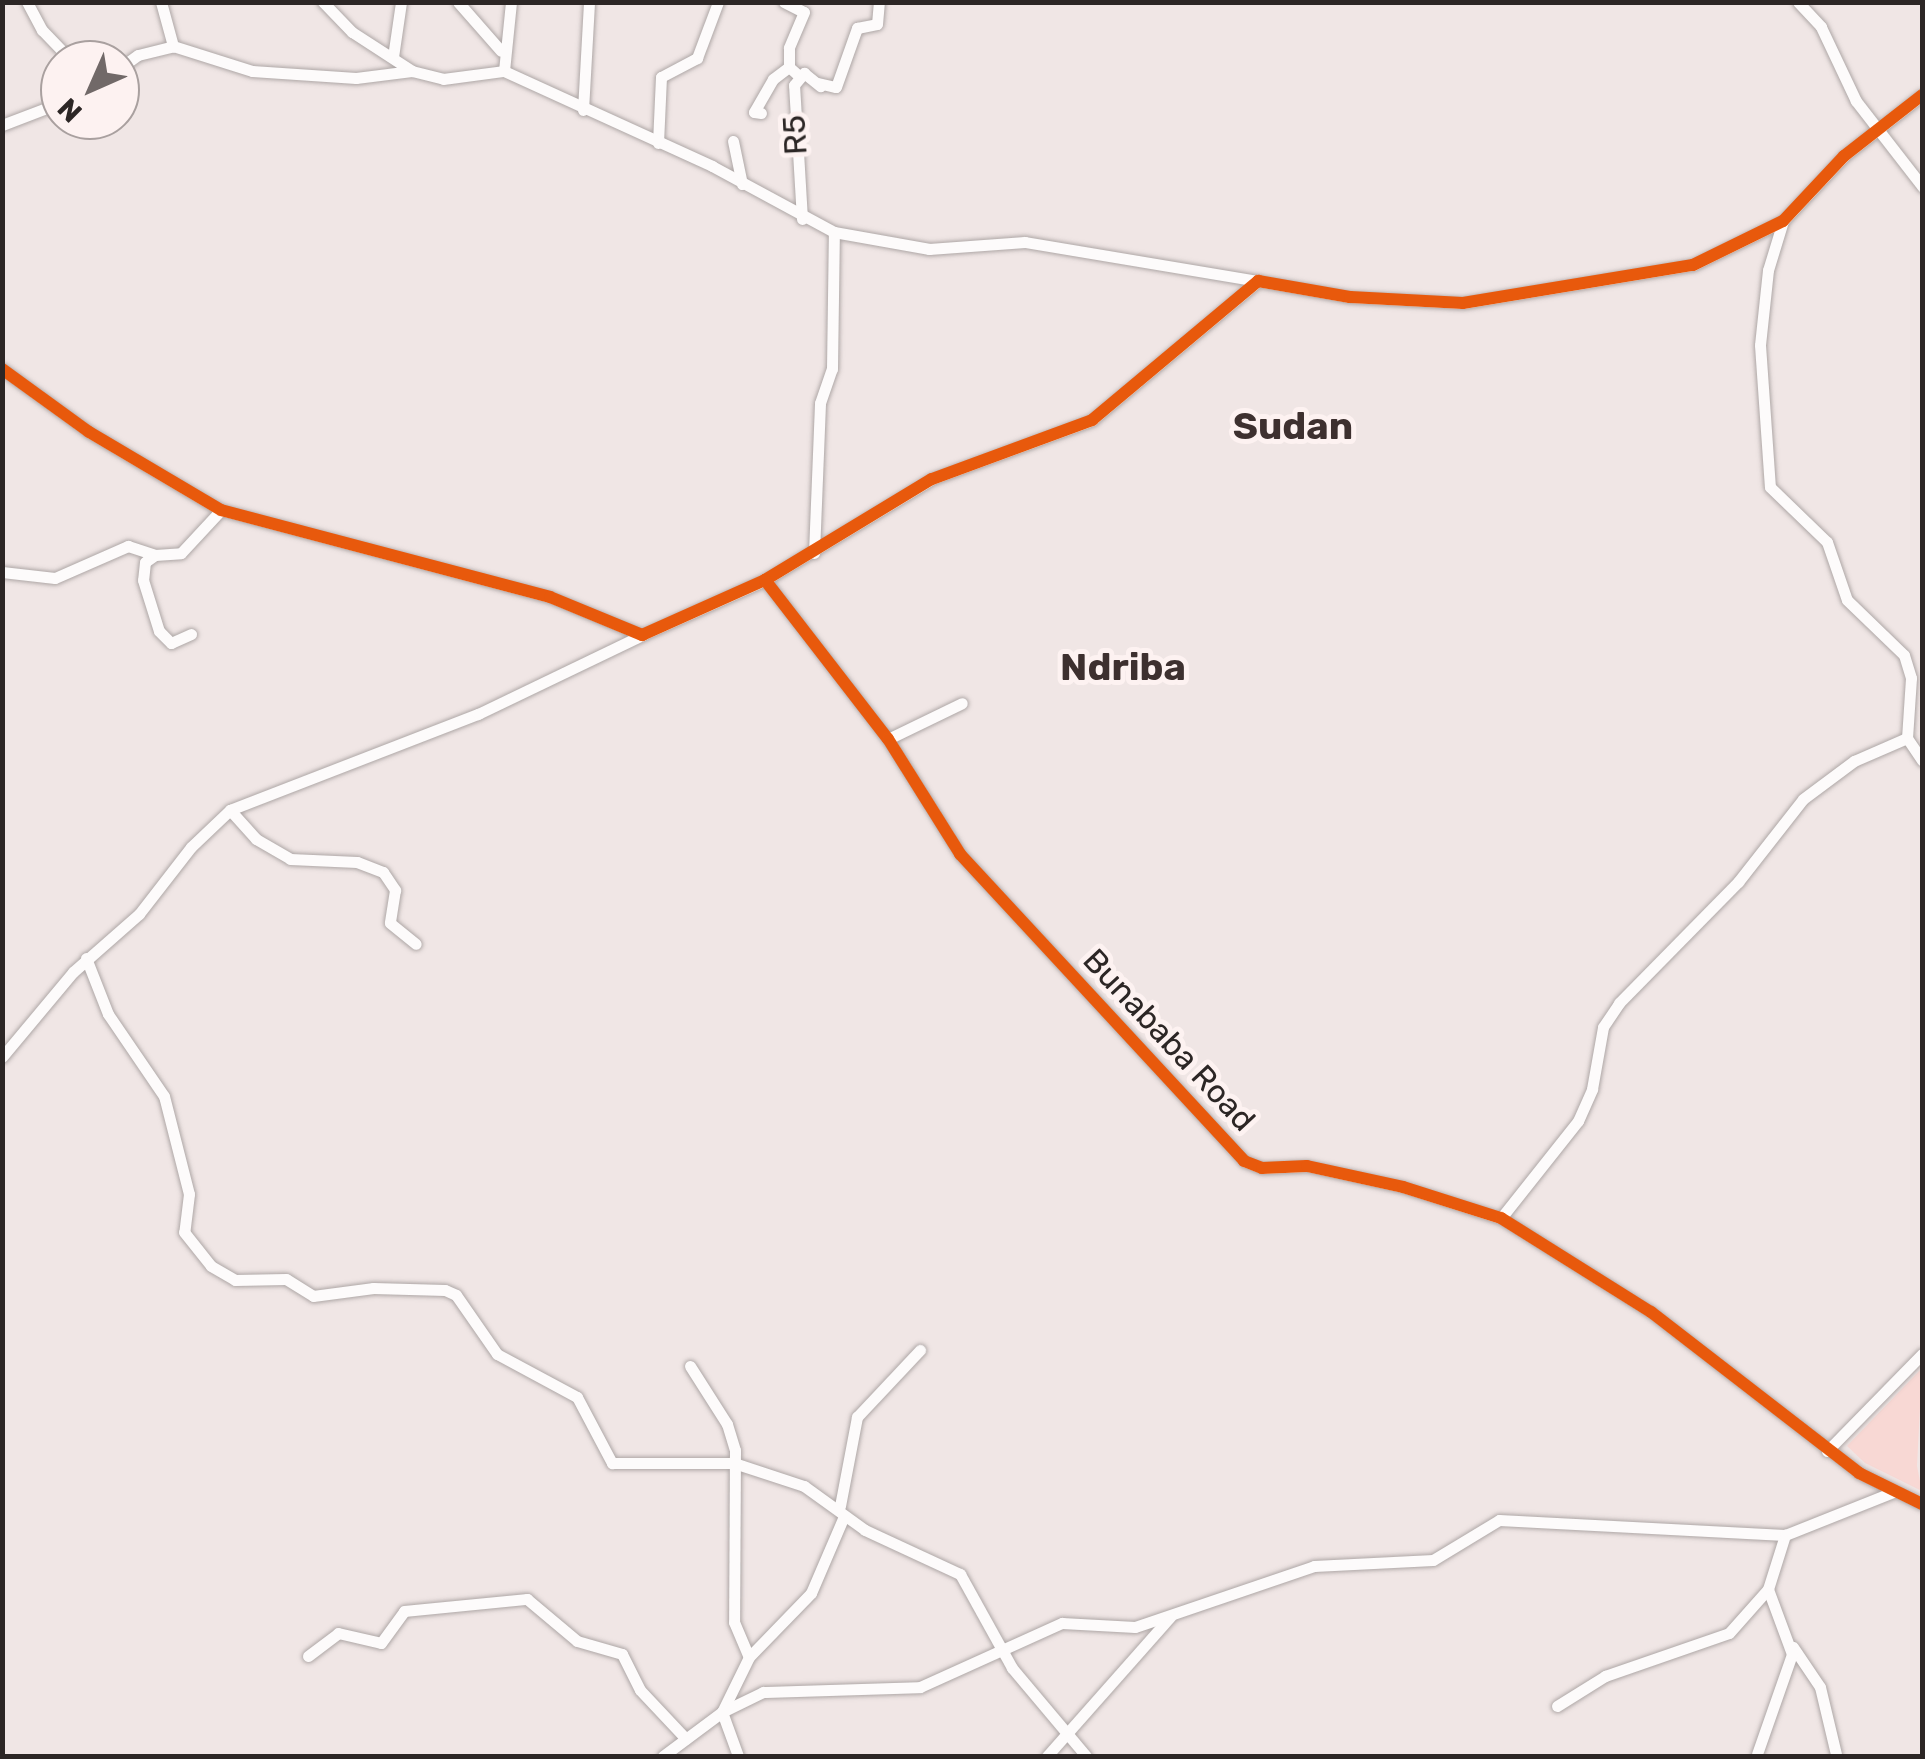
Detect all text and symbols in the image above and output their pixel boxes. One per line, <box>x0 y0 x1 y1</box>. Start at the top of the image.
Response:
north arrow <box>40 40 140 140</box>
text: N <box>51 91 89 129</box>
street label: R5 <box>775 114 815 156</box>
district label: Sudan <box>1233 404 1353 450</box>
district label: Ndriba <box>1060 645 1186 691</box>
street label: Bunababa Road <box>1075 941 1263 1139</box>

